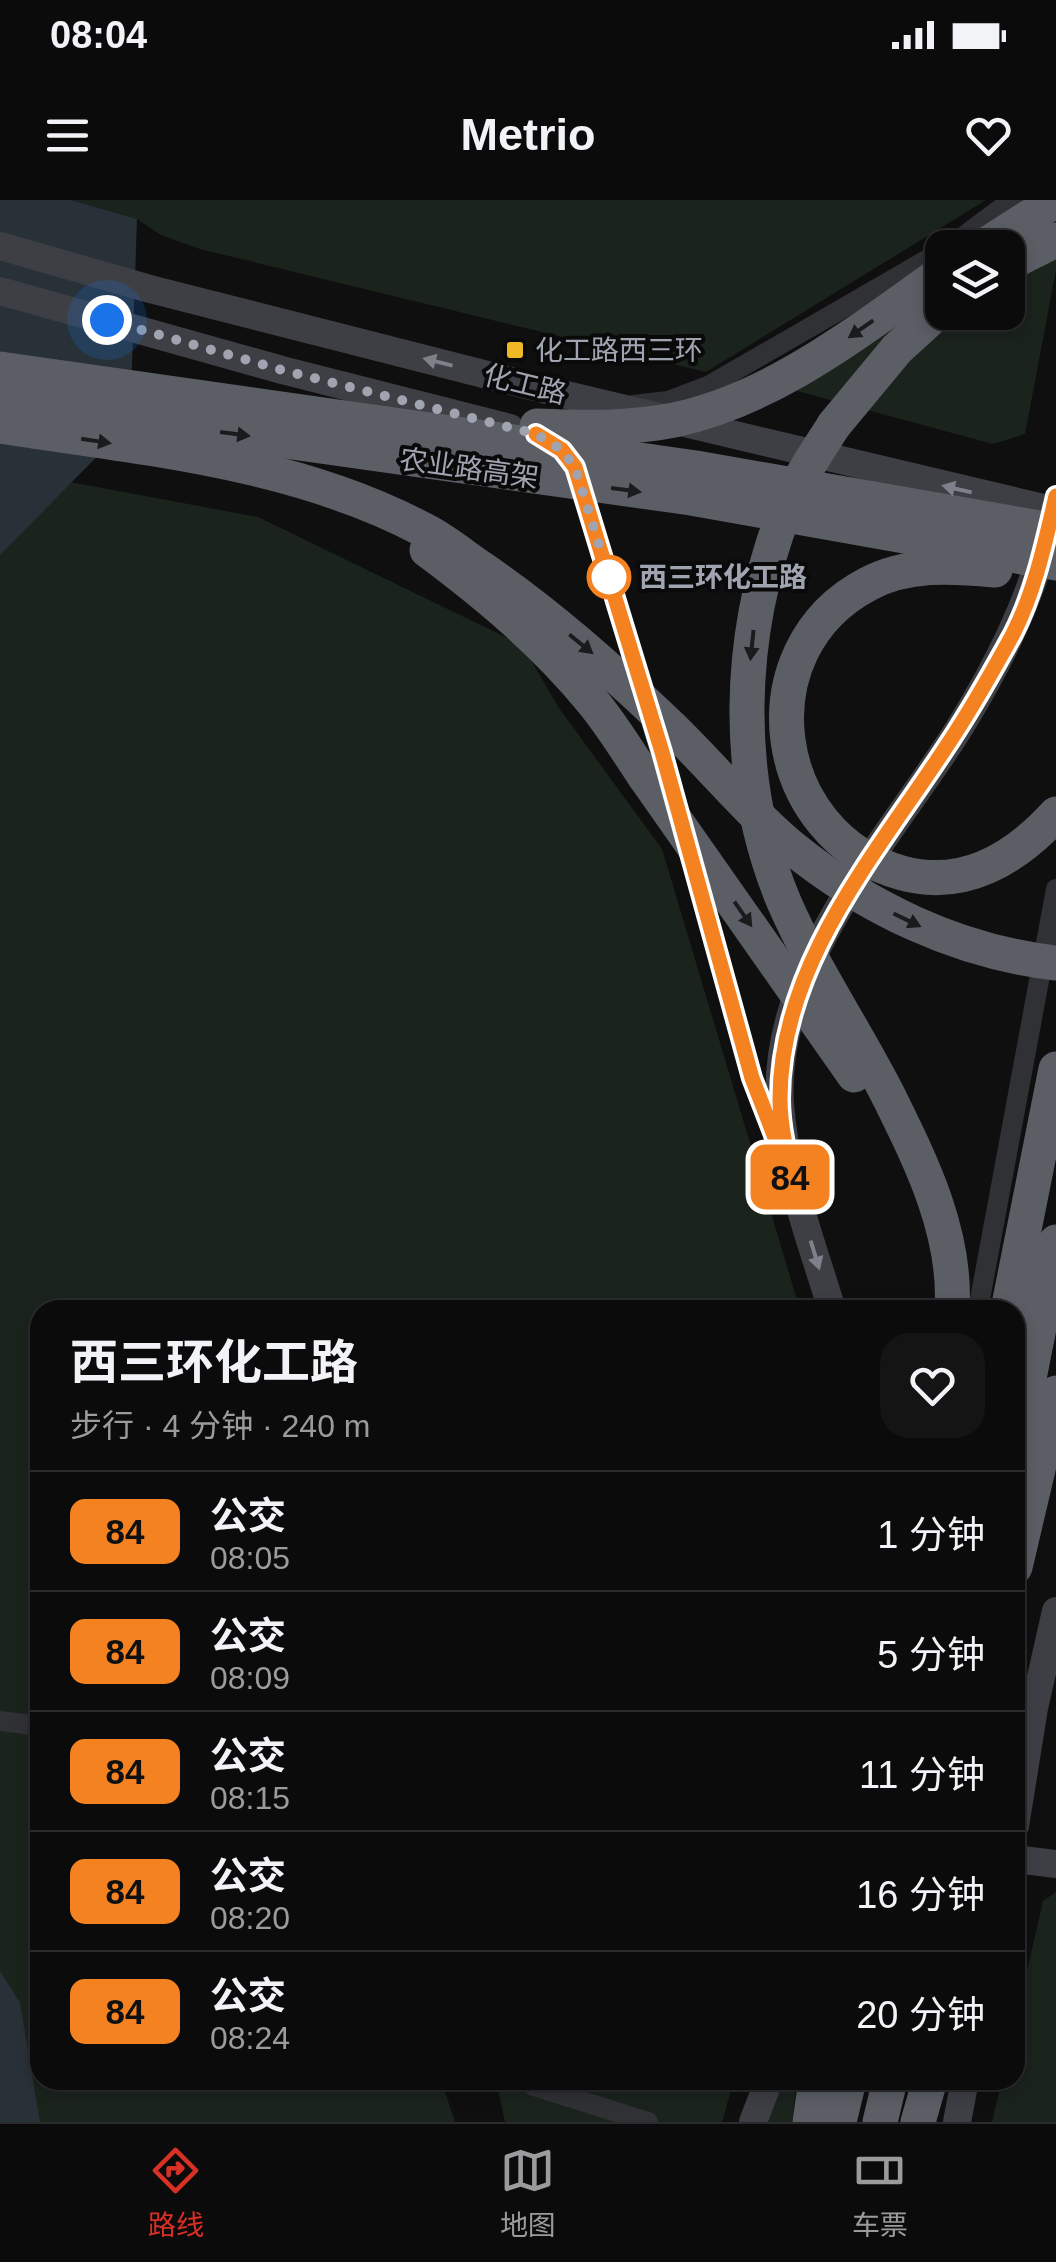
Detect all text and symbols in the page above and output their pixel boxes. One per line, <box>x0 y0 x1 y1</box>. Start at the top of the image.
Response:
text: 08:04 <box>50 14 147 56</box>
icon: menu <box>40 108 95 163</box>
icon: heart <box>961 108 1016 163</box>
text: Metrio <box>461 109 596 160</box>
map controls <box>925 230 1025 330</box>
button: layers <box>925 230 1025 330</box>
your location <box>82 295 132 345</box>
one-way arrow <box>848 319 874 338</box>
place label: 化工路西三环 <box>535 335 703 366</box>
marker: 化工路西三环 <box>504 339 526 361</box>
one-way arrow <box>422 354 453 369</box>
street label: 化工路 <box>480 359 569 410</box>
one-way arrow <box>220 427 251 443</box>
one-way arrow <box>81 433 113 449</box>
street label: 农业路高架 <box>397 443 540 494</box>
one-way arrow <box>941 481 972 496</box>
one-way arrow <box>611 482 643 498</box>
marker: 西三环化工路 <box>588 556 630 598</box>
place label: 西三环化工路 <box>639 562 807 593</box>
one-way arrow <box>743 630 759 661</box>
one-way arrow <box>568 633 593 654</box>
one-way arrow <box>733 900 752 927</box>
one-way arrow <box>893 911 922 928</box>
line badge: 84 <box>745 1144 835 1210</box>
text: 84 <box>771 1158 809 1197</box>
one-way arrow <box>809 1241 824 1271</box>
button: heart <box>880 1333 985 1438</box>
text: 西三环化工路 <box>70 1336 358 1389</box>
text: 步行 · 4 分钟 · 240 m <box>70 1408 371 1444</box>
text: 公交 <box>210 1495 286 1537</box>
text: 84 <box>106 1512 144 1551</box>
text: 1 分钟 <box>877 1514 985 1556</box>
text: 08:05 <box>210 1540 290 1576</box>
text: 公交 <box>210 1615 286 1657</box>
text: 84 <box>106 1632 144 1671</box>
text: 5 分钟 <box>877 1634 985 1676</box>
text: 08:09 <box>210 1660 290 1696</box>
text: 公交 <box>210 1735 286 1777</box>
text: 84 <box>106 1752 144 1791</box>
text: 11 分钟 <box>859 1754 985 1796</box>
text: 08:15 <box>210 1780 290 1816</box>
text: 公交 <box>210 1855 286 1897</box>
text: 84 <box>106 1872 144 1911</box>
text: 16 分钟 <box>856 1874 985 1916</box>
text: 08:20 <box>210 1900 290 1936</box>
text: 公交 <box>210 1975 286 2017</box>
text: 84 <box>106 1992 144 2031</box>
text: 20 分钟 <box>856 1994 985 2036</box>
text: 08:24 <box>210 2020 290 2056</box>
tab: 路线 <box>148 2143 204 2243</box>
tab: 地图 <box>500 2143 556 2243</box>
tab: 车票 <box>852 2143 908 2243</box>

